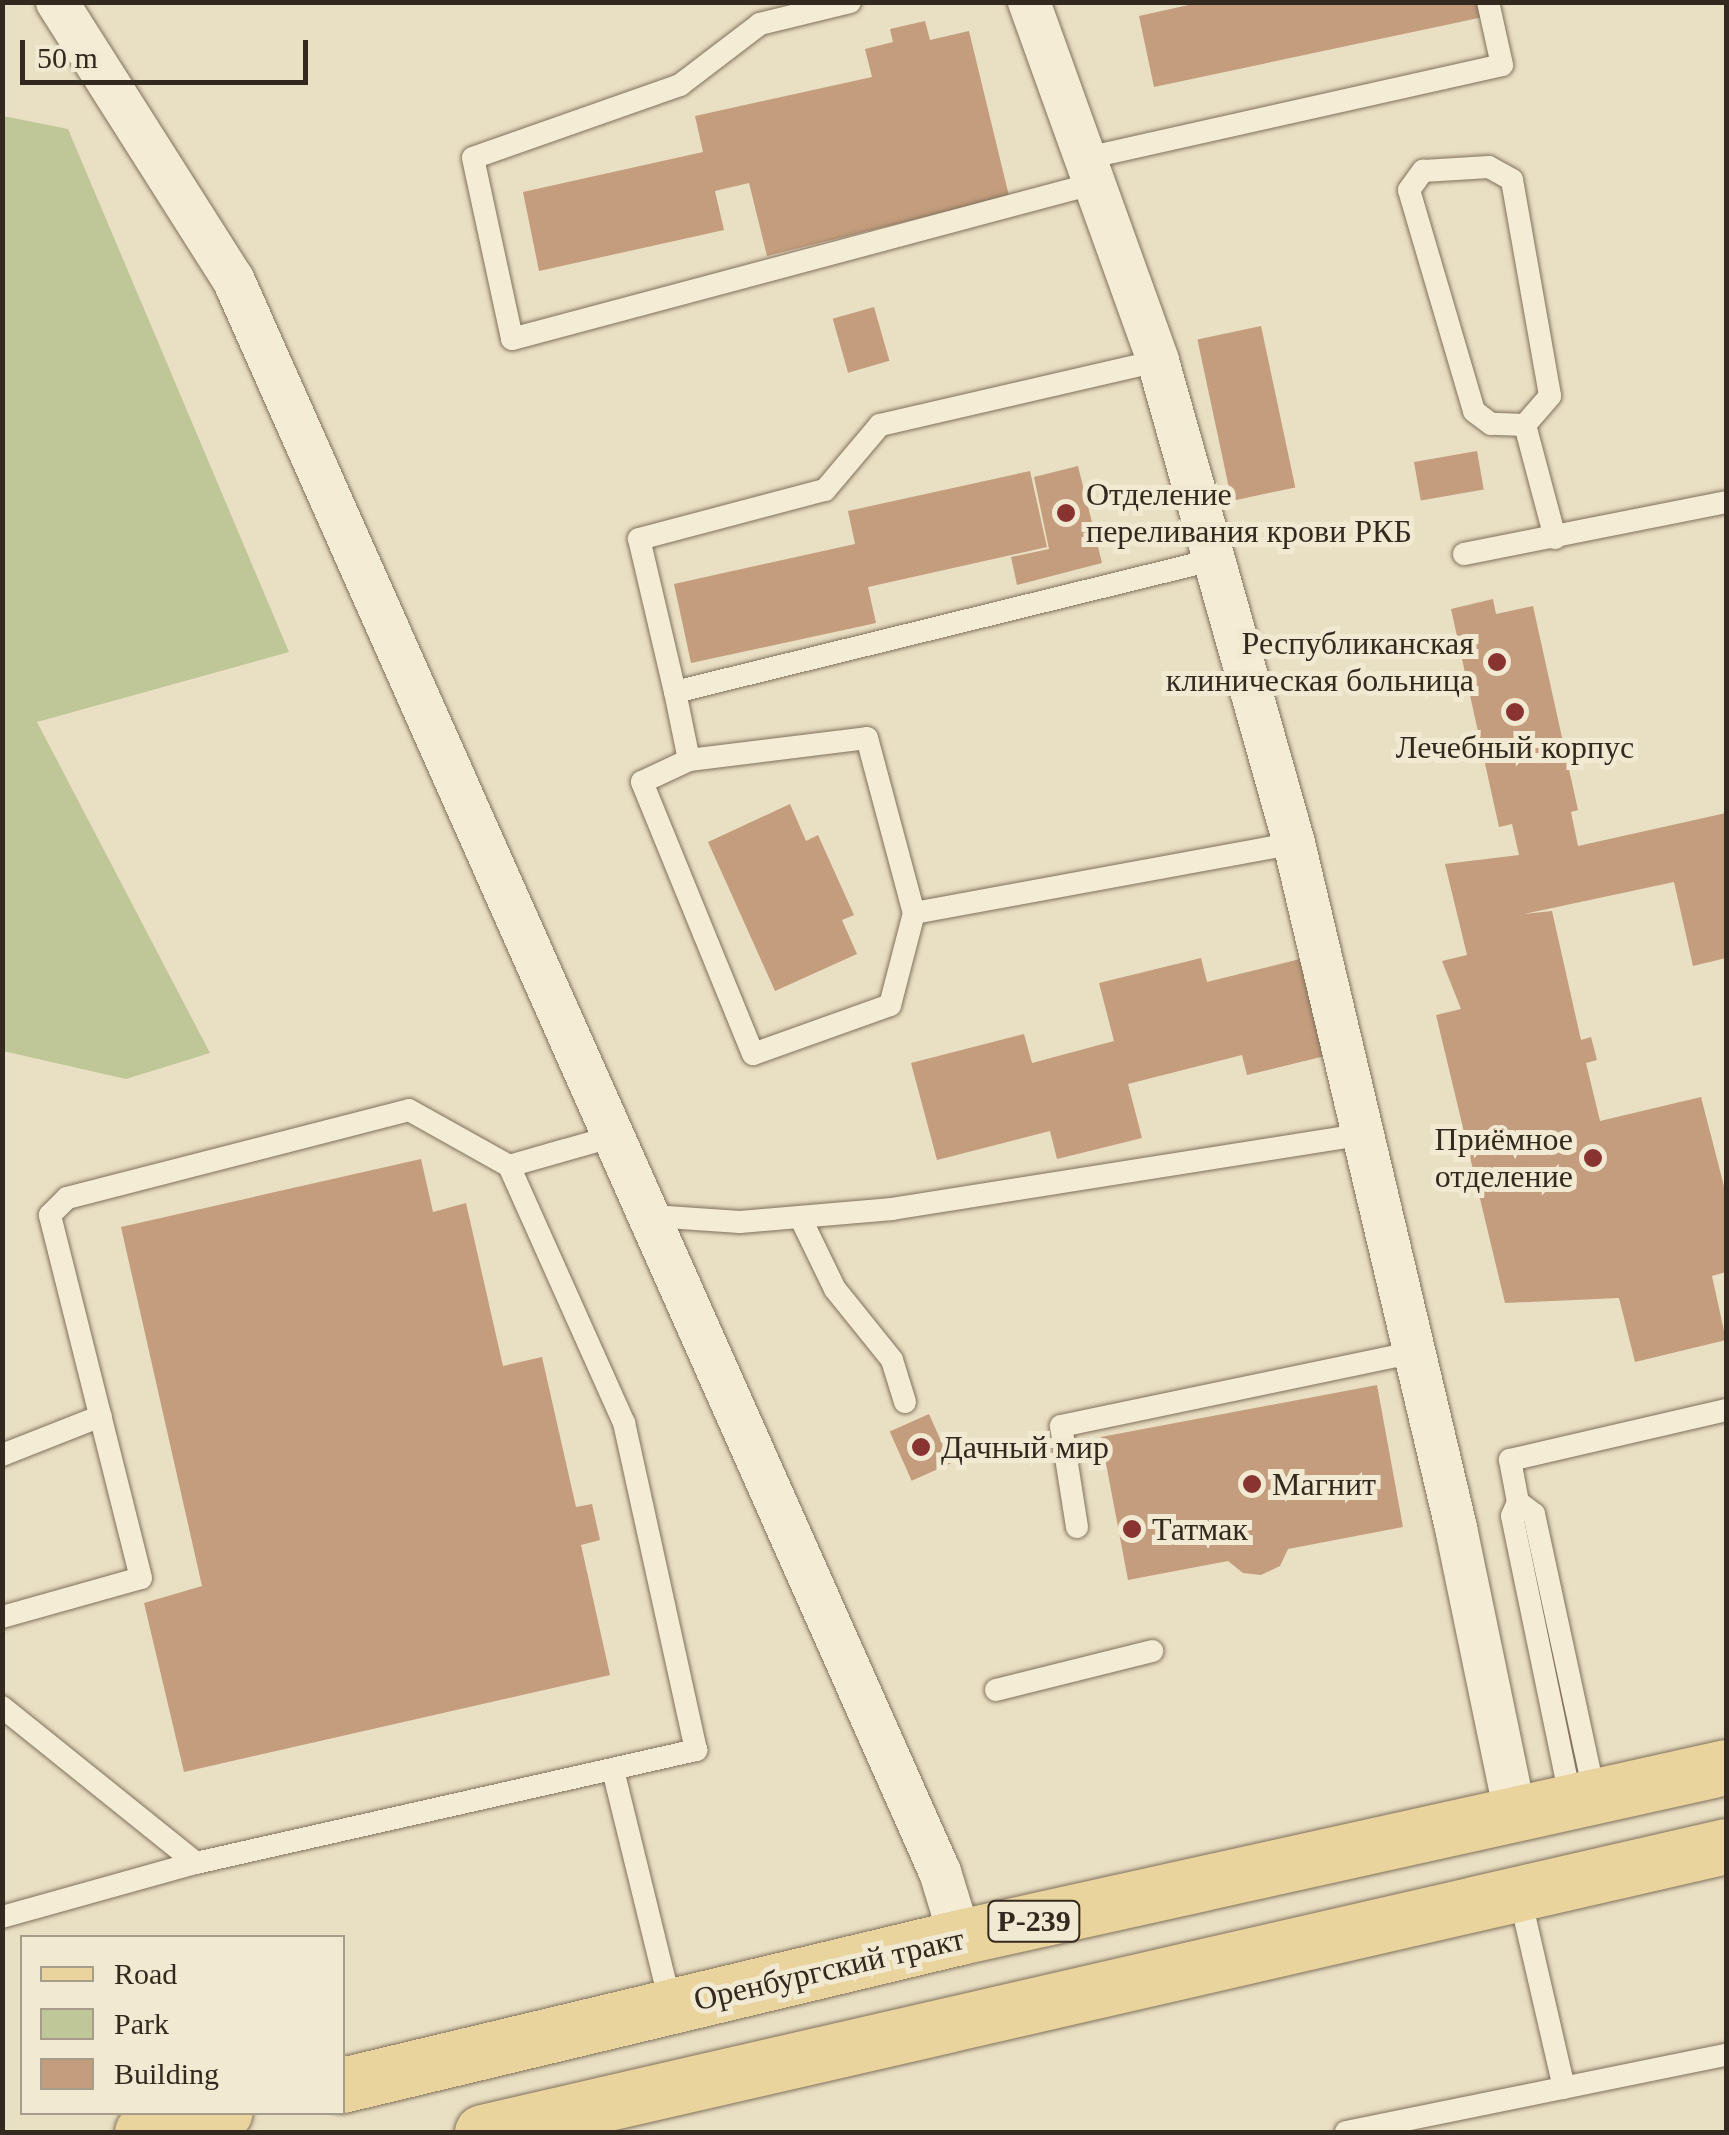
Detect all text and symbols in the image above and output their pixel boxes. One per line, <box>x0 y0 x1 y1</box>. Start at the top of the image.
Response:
scale bar <box>25 20 312 82</box>
text: 50 m <box>37 41 98 74</box>
place label: Отделение переливания крови РКБ <box>1086 476 1412 551</box>
marker: Отделение переливания крови РКБ <box>1055 502 1077 524</box>
place label: Республиканская клиническая больница <box>1166 625 1474 700</box>
marker: Республиканская клиническая больница <box>1484 649 1510 675</box>
marker: Лечебный корпус <box>1504 701 1526 723</box>
place label: Лечебный корпус <box>1396 728 1634 766</box>
place label: Приёмное отделение <box>1435 1121 1573 1196</box>
marker: Приёмное отделение <box>1582 1147 1604 1169</box>
place label: Дачный мир <box>941 1428 1109 1466</box>
marker: Дачный мир <box>910 1436 932 1458</box>
place label: Магнит <box>1272 1465 1376 1503</box>
marker: Магнит <box>1241 1473 1263 1495</box>
place label: Татмак <box>1152 1510 1248 1548</box>
marker: Татмак <box>1121 1518 1143 1540</box>
road number: Р-239 <box>986 1896 1082 1946</box>
street label: Оренбургский тракт <box>690 1919 968 2019</box>
legend <box>20 1935 345 2115</box>
text: Road <box>114 1957 177 1990</box>
text: Park <box>114 2007 169 2040</box>
text: Building <box>114 2057 219 2090</box>

